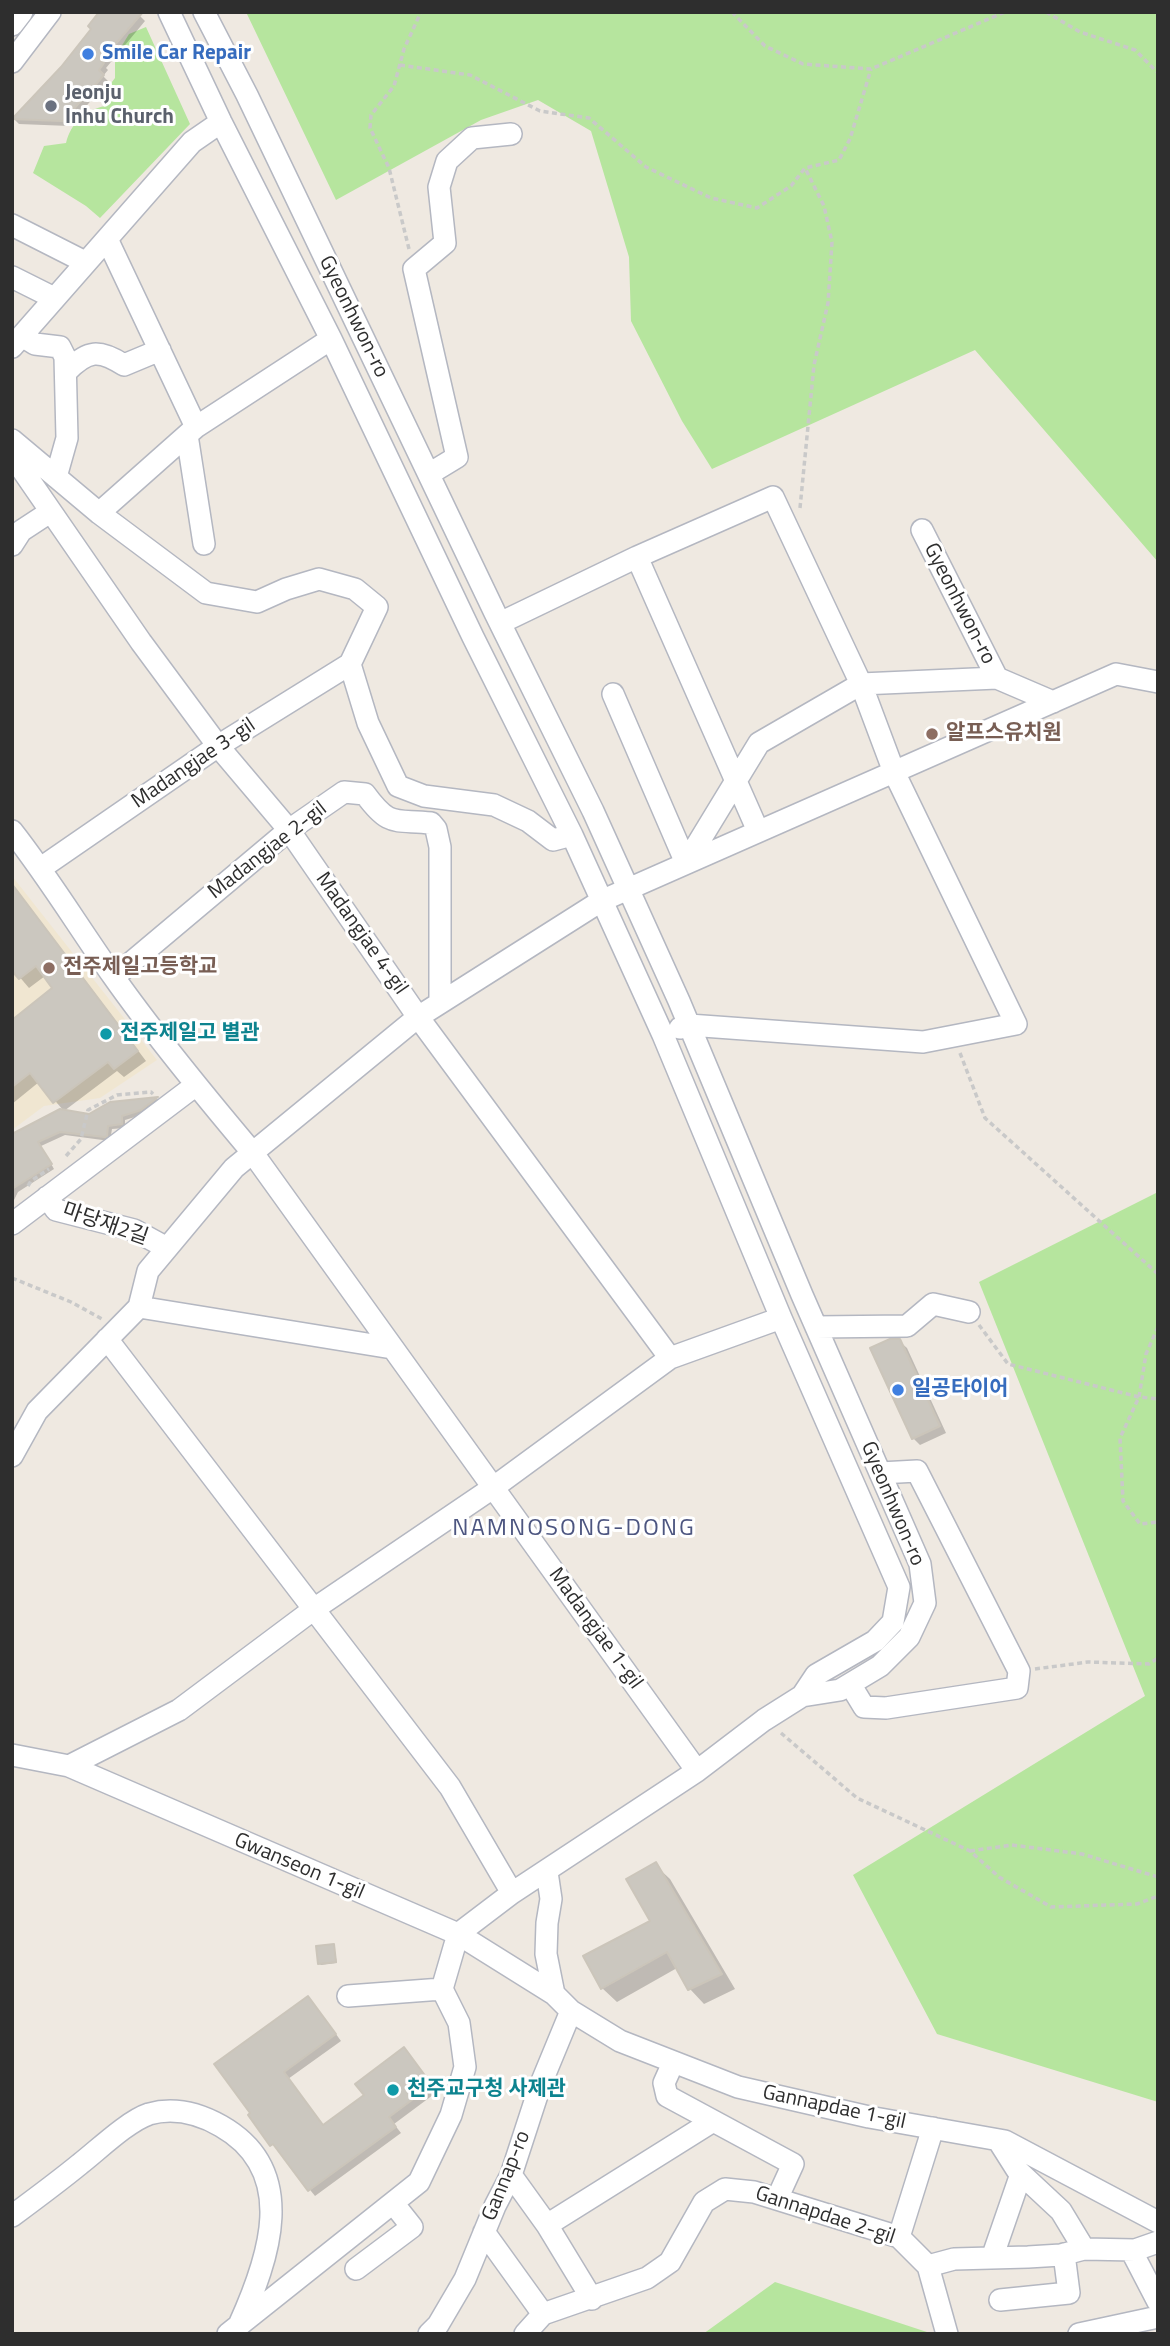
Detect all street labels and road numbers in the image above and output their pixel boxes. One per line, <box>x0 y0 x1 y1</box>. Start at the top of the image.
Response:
street label: Gyeonhwon-ro <box>313 252 393 382</box>
street label: Gyeonhwon-ro <box>918 539 1000 669</box>
street label: Madangjae 3-gil <box>127 713 261 815</box>
street label: Madangjae 2-gil <box>204 797 332 905</box>
street label: Madangjae 4-gil <box>309 868 413 1000</box>
street label: 마당재2길 <box>59 1199 151 1251</box>
street label: Gyeonhwon-ro <box>855 1438 929 1570</box>
street label: Madangjae 1-gil <box>543 1563 647 1695</box>
street label: Gwanseon 1-gil <box>230 1828 368 1906</box>
street label: Gannapdae 1-gil <box>760 2081 908 2135</box>
street label: Gannap-ro <box>478 2127 536 2225</box>
street label: Gannapdae 2-gil <box>752 2182 898 2250</box>

